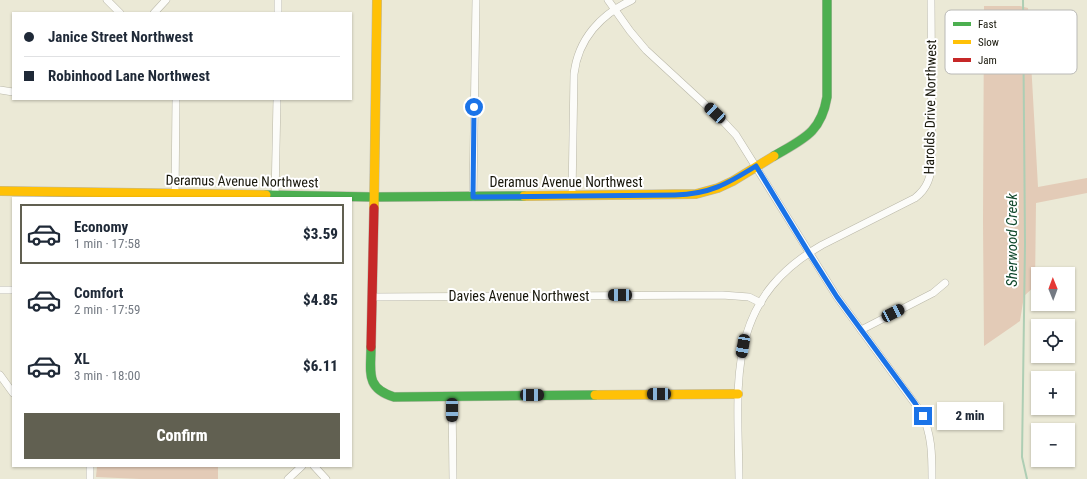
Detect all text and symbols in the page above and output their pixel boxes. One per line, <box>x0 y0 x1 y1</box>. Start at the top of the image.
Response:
legend <box>945 10 1077 74</box>
text: Fast <box>978 18 997 31</box>
text: Janice Street Northwest <box>48 28 193 46</box>
text: Slow <box>978 36 999 49</box>
street label: Harolds Drive Northwest <box>921 39 939 175</box>
text: Jam <box>978 54 997 67</box>
text: Robinhood Lane Northwest <box>48 67 210 85</box>
route start <box>465 98 483 116</box>
car <box>702 100 728 126</box>
street label: Deramus Avenue Northwest <box>165 172 319 190</box>
street label: Deramus Avenue Northwest <box>489 174 643 190</box>
water label: Sherwood Creek <box>1003 193 1021 287</box>
icon: car <box>26 216 62 252</box>
text: Economy <box>74 218 128 236</box>
text: $3.59 <box>303 225 338 243</box>
text: 1 min · 17:58 <box>74 236 140 251</box>
north arrow <box>1031 267 1075 311</box>
map controls <box>1031 267 1075 467</box>
icon: car <box>26 282 62 318</box>
text: Comfort <box>74 284 123 302</box>
street label: Davies Avenue Northwest <box>449 288 589 304</box>
car <box>608 289 632 301</box>
text: $4.85 <box>303 291 338 309</box>
text: 2 min · 17:59 <box>74 302 140 317</box>
car <box>880 302 906 324</box>
button: locate <box>1031 319 1075 363</box>
car <box>735 333 751 359</box>
icon: car <box>26 348 62 384</box>
text: XL <box>74 350 90 368</box>
text: $6.11 <box>303 357 338 375</box>
text: 3 min · 18:00 <box>74 368 140 383</box>
button: + <box>1031 371 1075 415</box>
car <box>647 388 671 400</box>
car <box>520 389 544 401</box>
car <box>446 398 458 422</box>
callout: 2 min <box>937 402 1003 430</box>
route end <box>914 407 932 425</box>
text: 2 min <box>956 408 984 423</box>
button: Confirm <box>24 413 340 459</box>
button: − <box>1031 423 1075 467</box>

